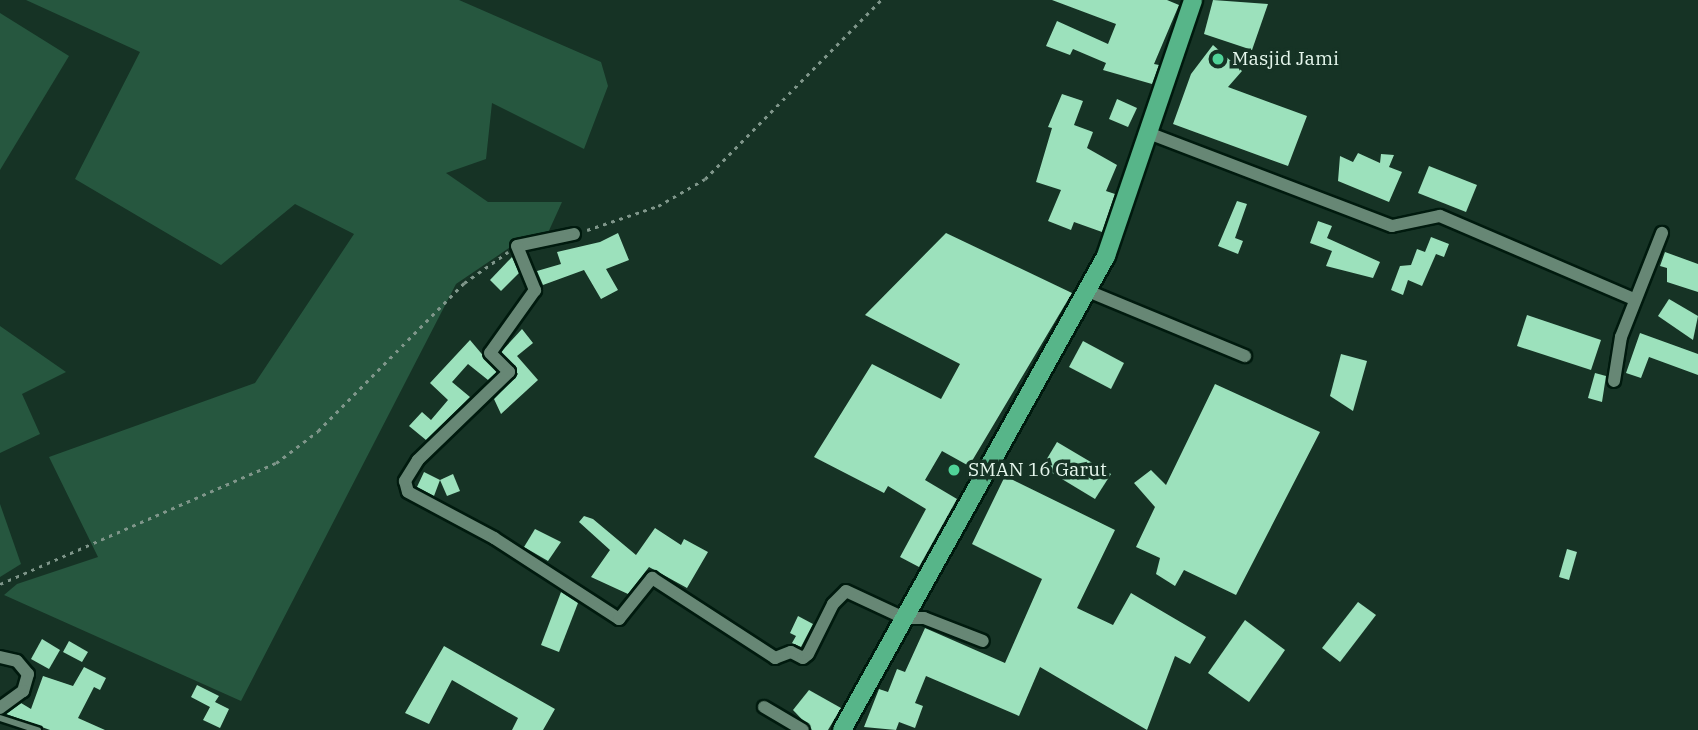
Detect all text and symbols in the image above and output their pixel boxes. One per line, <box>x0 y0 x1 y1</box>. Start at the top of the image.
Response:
place label: Masjid Jami <box>1232 48 1339 70</box>
marker: Masjid Jami <box>1210 51 1226 67</box>
place label: SMAN 16 Garut <box>968 459 1107 481</box>
marker: SMAN 16 Garut <box>946 462 962 478</box>

